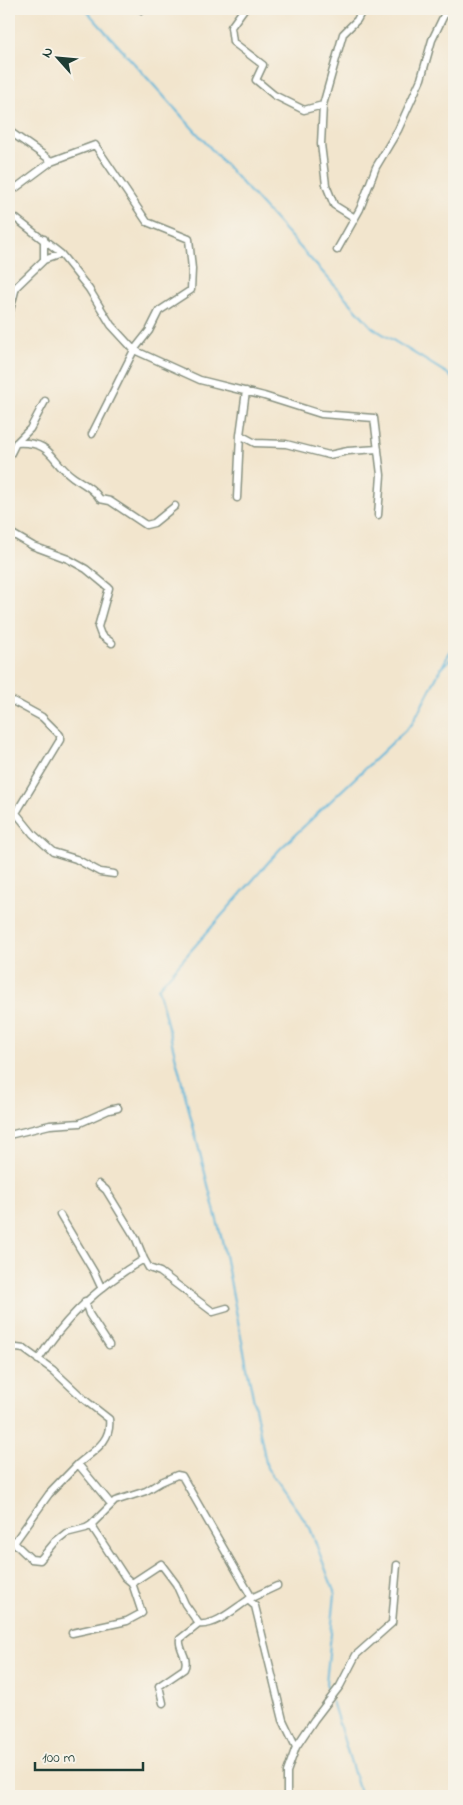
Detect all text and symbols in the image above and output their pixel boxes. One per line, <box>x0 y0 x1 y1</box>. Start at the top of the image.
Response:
north arrow <box>32 32 82 82</box>
text: N <box>36 44 59 62</box>
scale bar <box>35 1740 142 1772</box>
text: 100 m <box>42 1747 75 1769</box>

